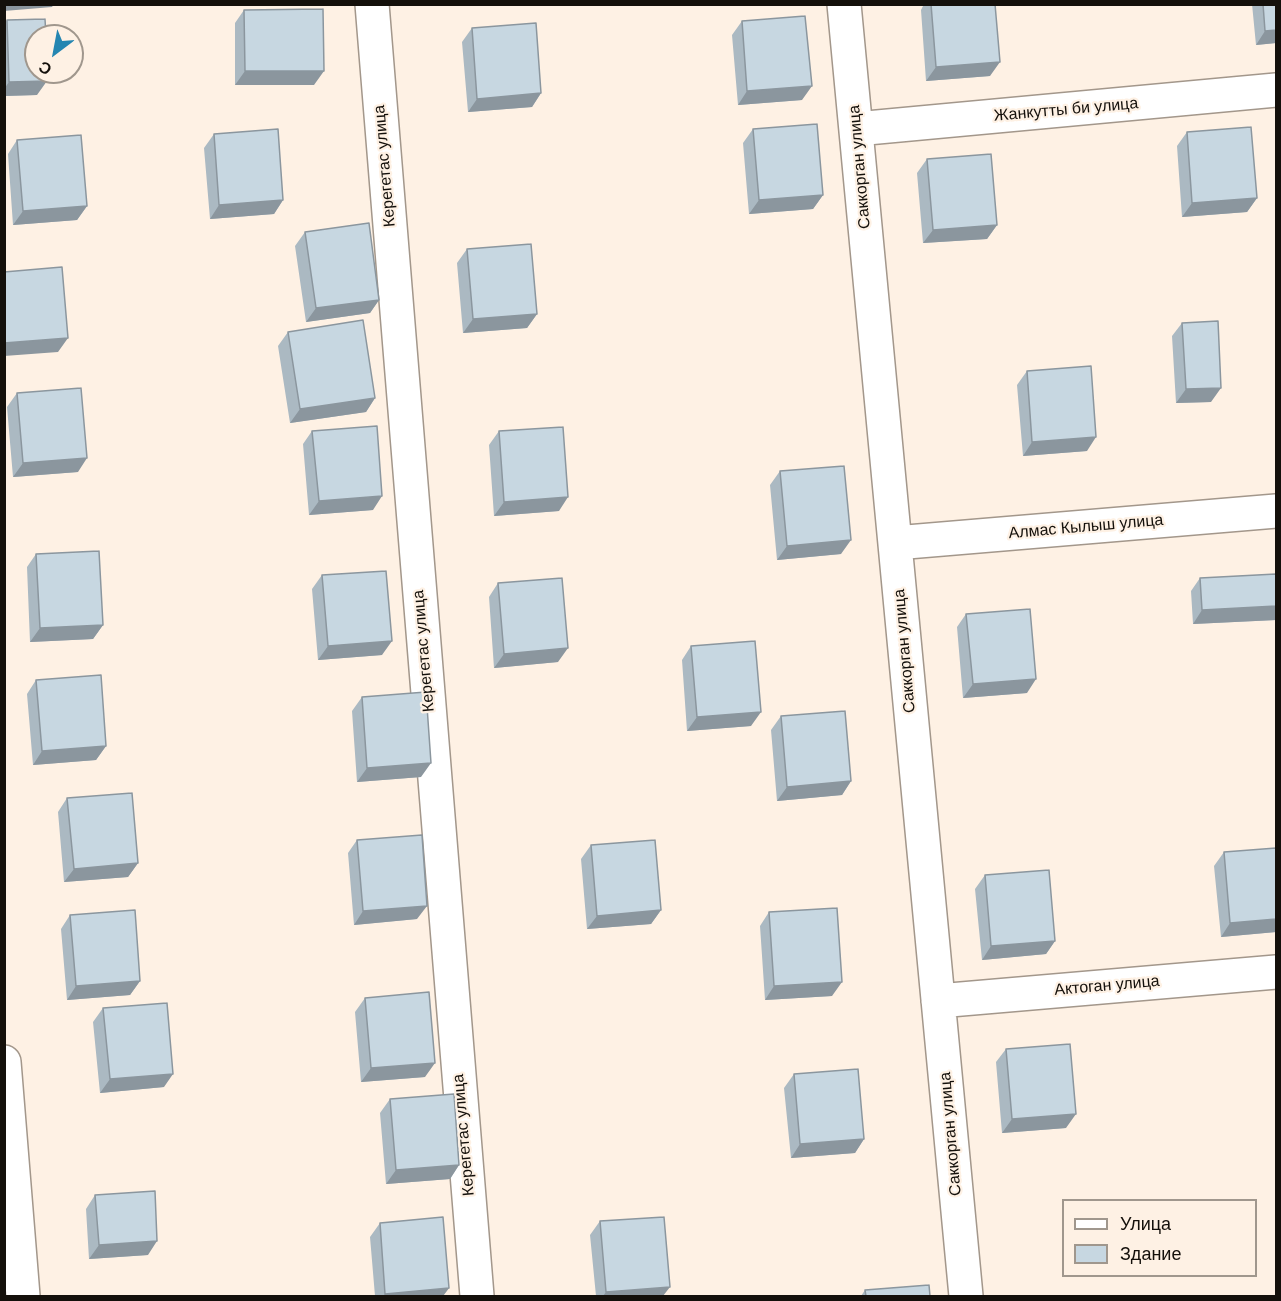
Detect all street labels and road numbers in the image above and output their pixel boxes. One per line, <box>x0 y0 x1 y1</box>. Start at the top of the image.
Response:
street label: Жанкутты би улица <box>993 94 1139 126</box>
street label: Керегетас улица <box>370 104 400 228</box>
street label: Саккорган улица <box>845 104 875 230</box>
street label: Алмас Кылыш улица <box>1008 511 1164 543</box>
street label: Саккорган улица <box>890 588 920 714</box>
street label: Керегетас улица <box>409 589 439 713</box>
street label: Актоган улица <box>1054 972 1160 1000</box>
street label: Саккорган улица <box>936 1071 966 1197</box>
street label: Керегетас улица <box>449 1073 479 1197</box>

